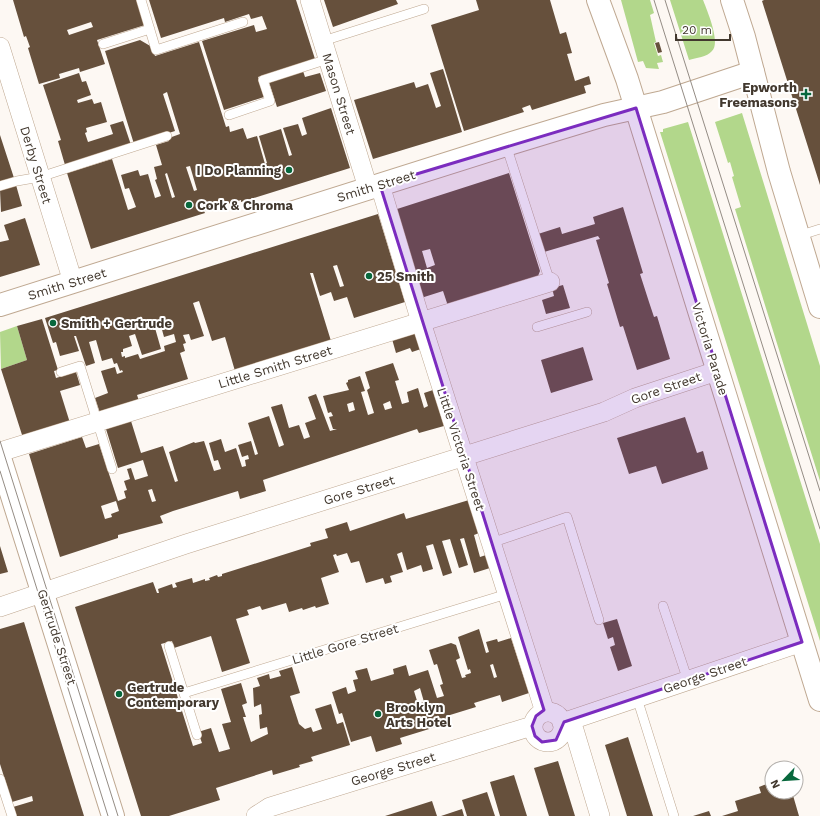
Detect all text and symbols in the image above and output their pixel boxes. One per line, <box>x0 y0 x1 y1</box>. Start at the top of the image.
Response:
scale bar <box>676 16 730 42</box>
text: 20 m <box>682 23 712 37</box>
street label: Mason Street <box>319 51 359 137</box>
place label: Epworth Freemasons <box>719 80 797 110</box>
marker: Epworth Freemasons <box>800 88 812 100</box>
street label: Derby Street <box>17 125 55 206</box>
place label: I Do Planning <box>197 163 282 178</box>
marker: I Do Planning <box>284 165 294 175</box>
street label: Smith Street <box>335 167 418 205</box>
place label: Cork & Chroma <box>197 198 293 213</box>
marker: Cork & Chroma <box>184 200 194 210</box>
street label: Smith Street <box>26 265 109 303</box>
place label: 25 Smith <box>377 269 434 284</box>
marker: 25 Smith <box>364 271 374 281</box>
street label: Victoria Parade <box>689 301 731 397</box>
place label: Smith + Gertrude <box>61 316 172 331</box>
marker: Smith + Gertrude <box>48 318 58 328</box>
street label: Little Smith Street <box>216 342 334 391</box>
street label: Gore Street <box>629 369 704 407</box>
street label: Little Victoria Street <box>434 386 488 513</box>
street label: Gore Street <box>322 472 397 508</box>
street label: Gertrude Street <box>34 587 80 687</box>
street label: Little Gore Street <box>290 621 401 667</box>
street label: George Street <box>661 653 749 696</box>
place label: Gertrude Contemporary <box>127 680 220 710</box>
marker: Gertrude Contemporary <box>114 689 124 699</box>
place label: Brooklyn Arts Hotel <box>386 700 452 730</box>
marker: Brooklyn Arts Hotel <box>373 709 383 719</box>
street label: George Street <box>349 749 438 789</box>
north arrow <box>764 760 804 800</box>
text: N <box>768 778 783 790</box>

